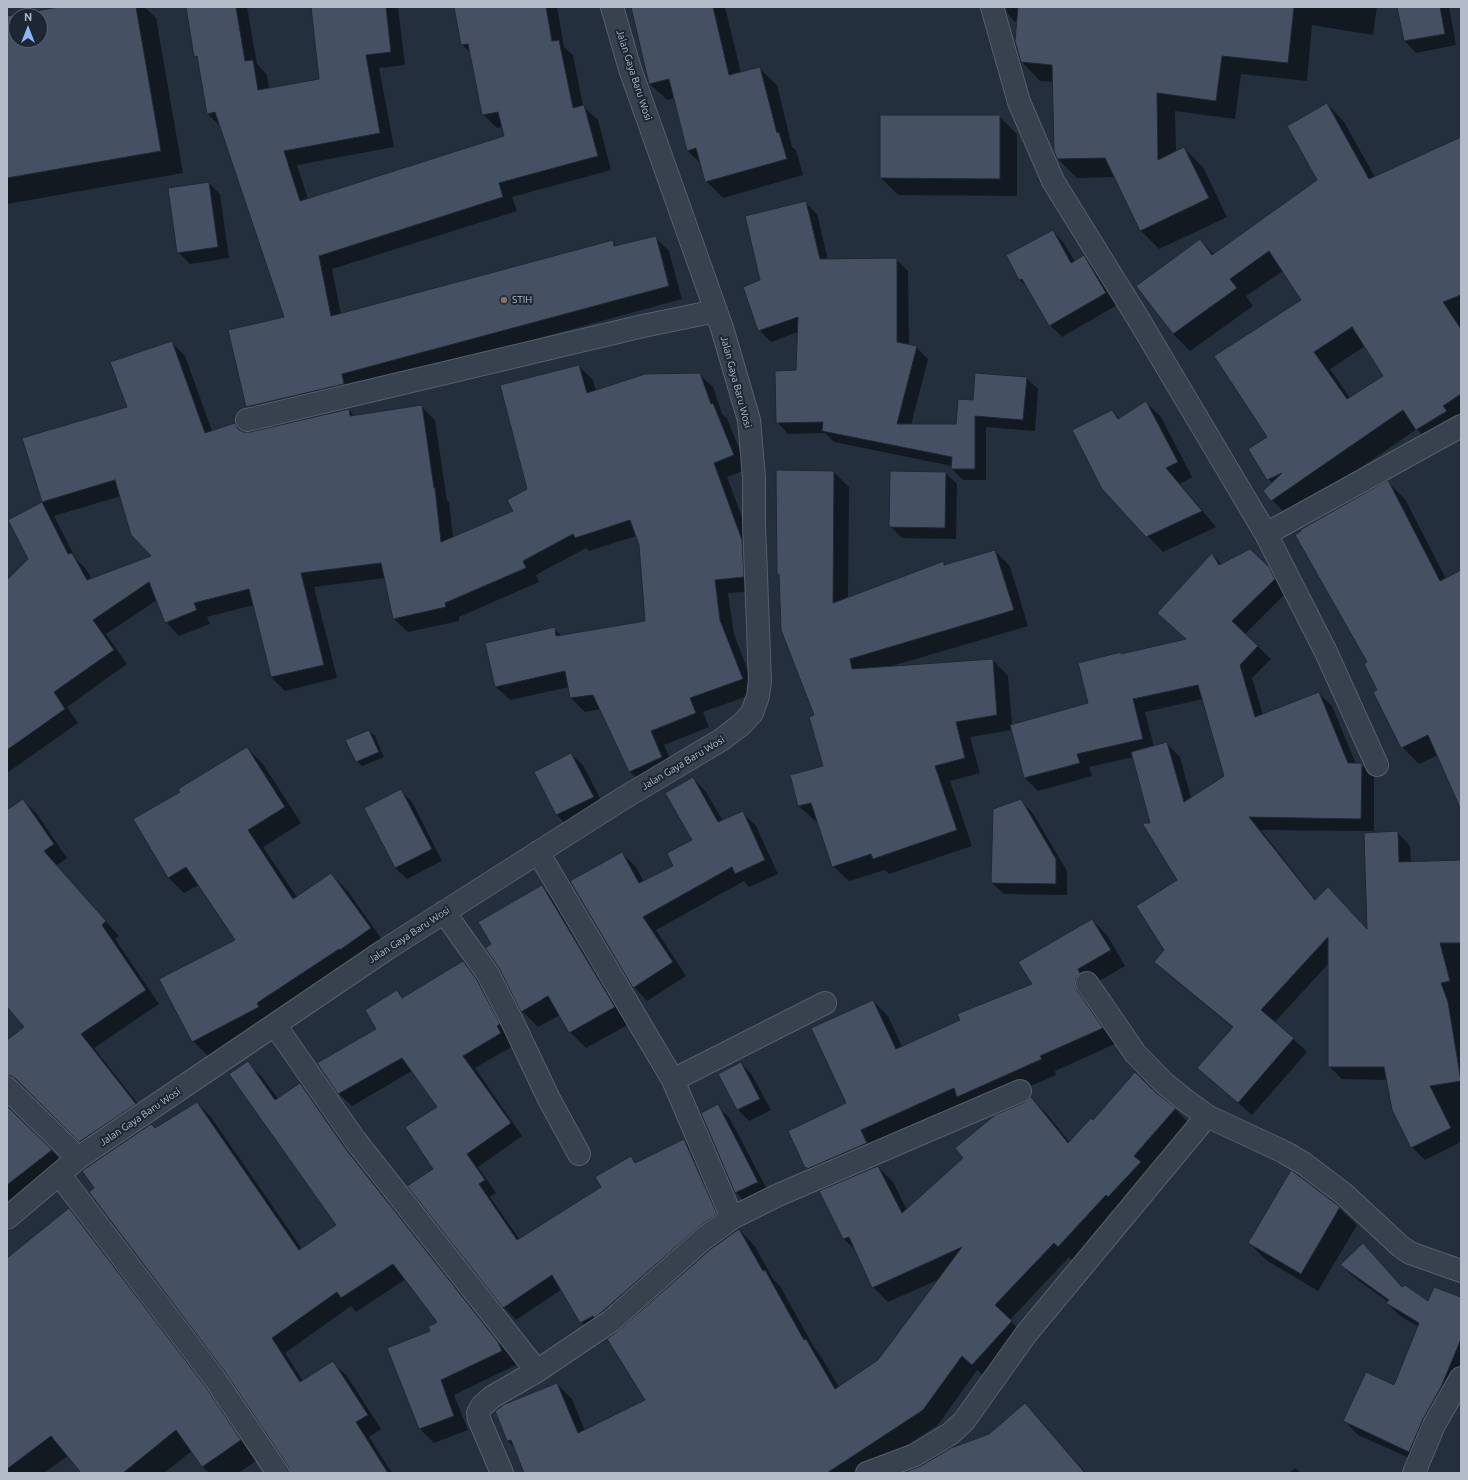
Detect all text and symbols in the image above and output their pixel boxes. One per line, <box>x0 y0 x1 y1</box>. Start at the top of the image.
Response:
north arrow <box>8 8 48 48</box>
text: N <box>24 11 32 23</box>
street label: Jalan Gaya Baru Wosi <box>614 28 654 122</box>
place label: STIH <box>512 294 532 306</box>
marker: STIH <box>499 295 509 305</box>
street label: Jalan Gaya Baru Wosi <box>718 335 754 429</box>
street label: Jalan Gaya Baru Wosi <box>639 733 727 793</box>
street label: Jalan Gaya Baru Wosi <box>366 904 452 966</box>
street label: Jalan Gaya Baru Wosi <box>97 1086 183 1148</box>

